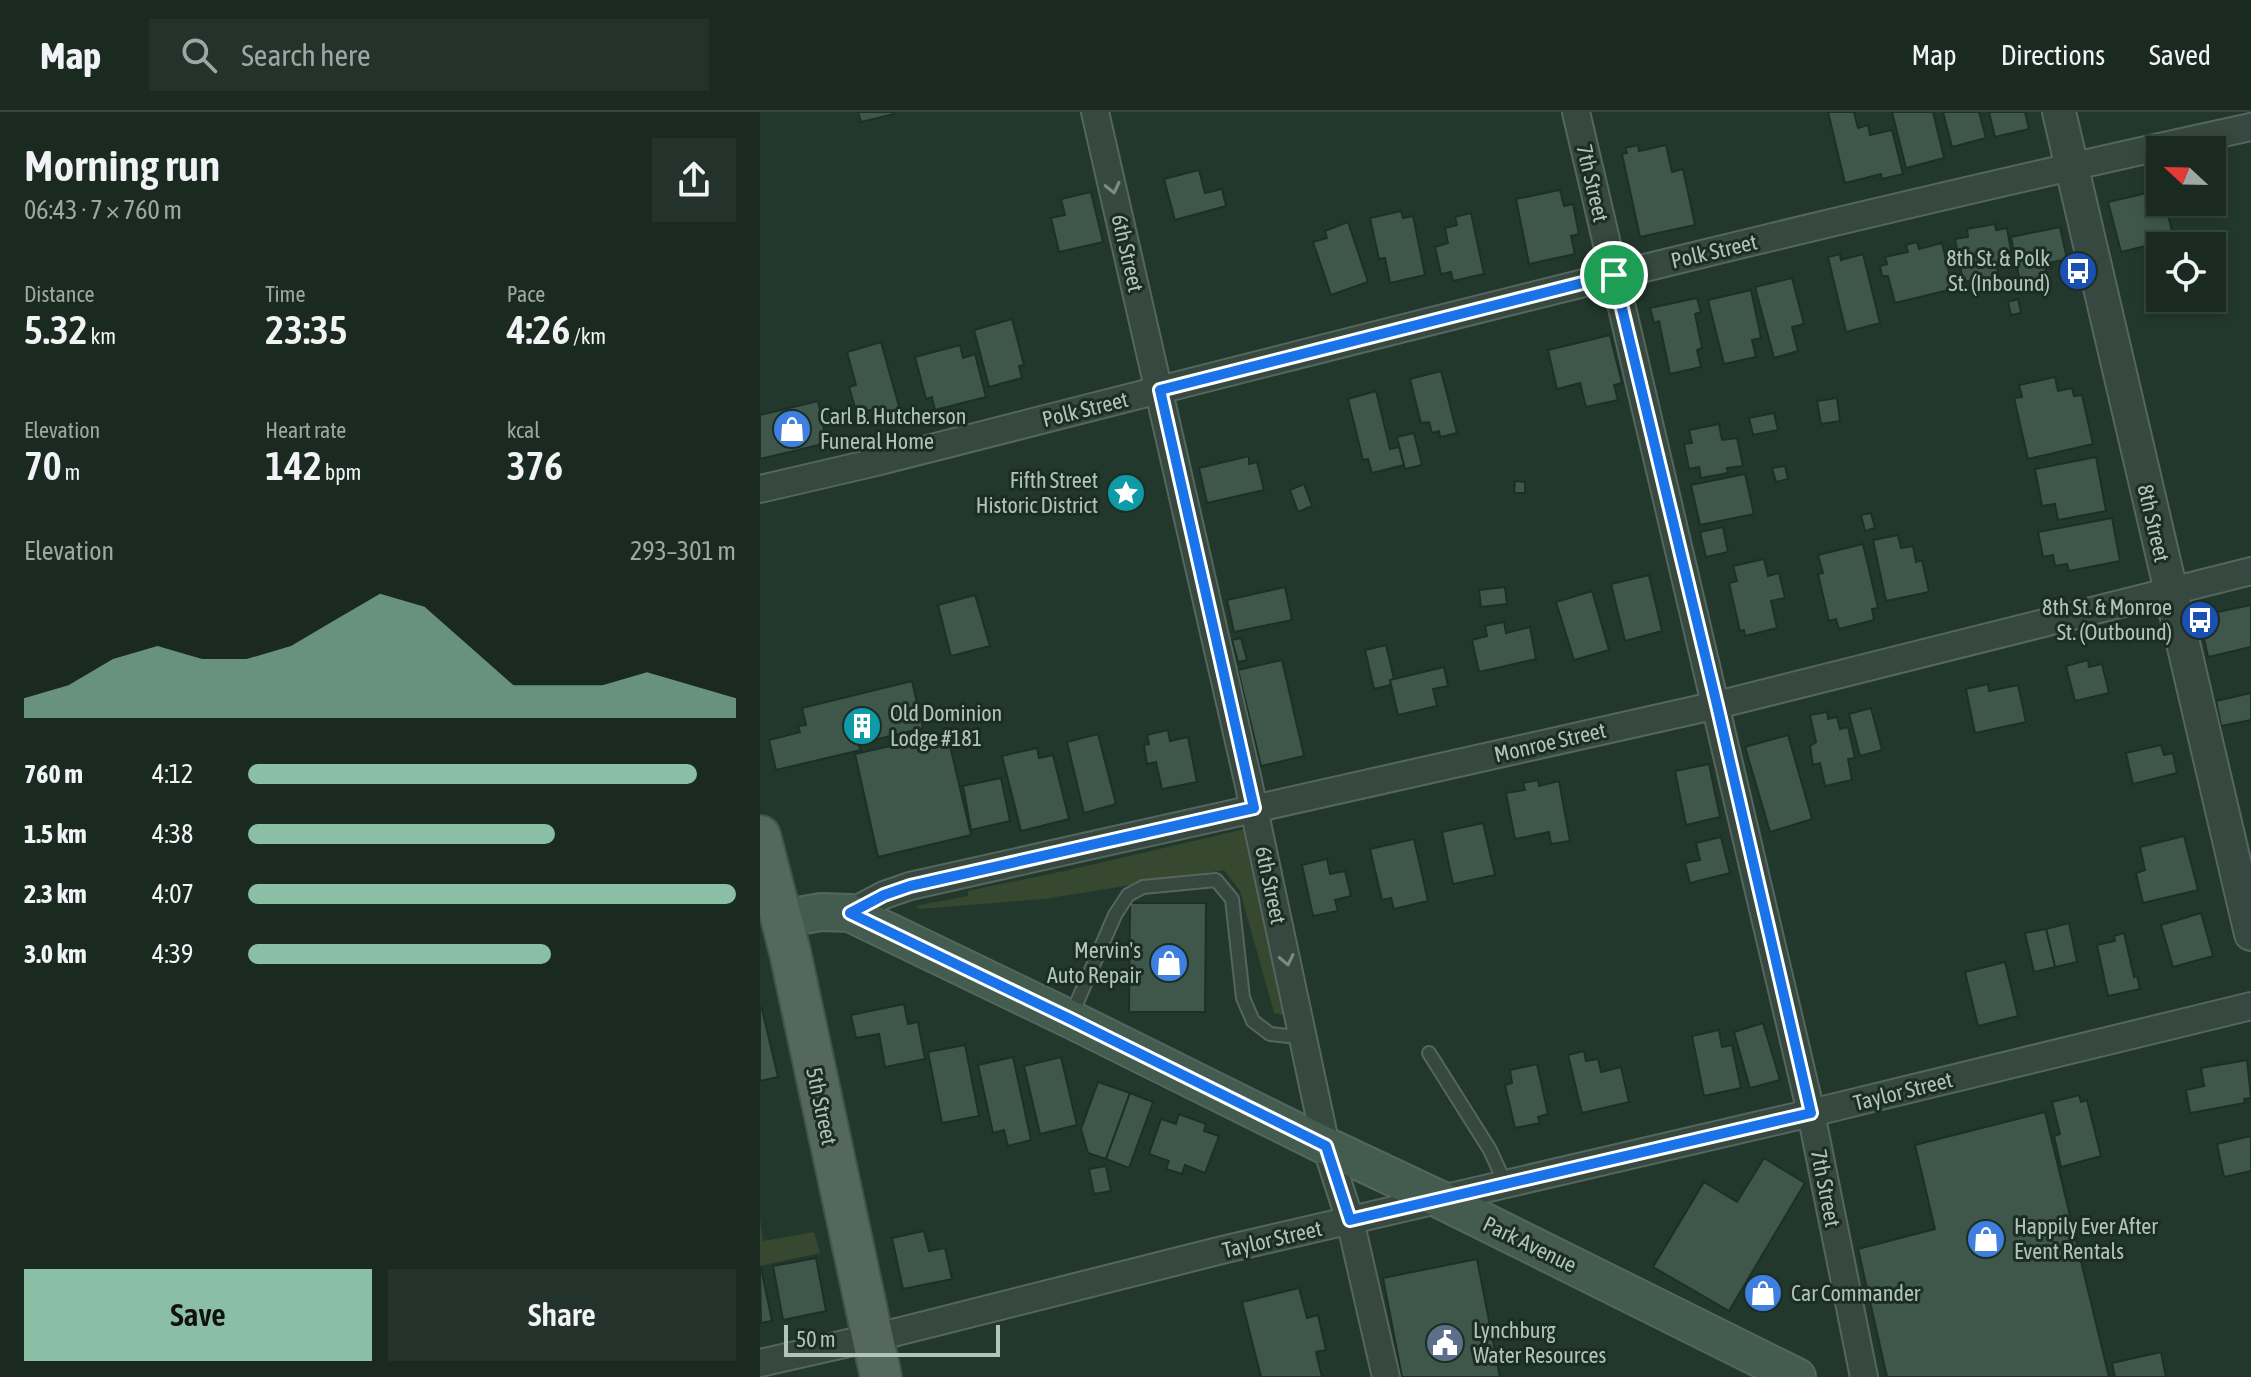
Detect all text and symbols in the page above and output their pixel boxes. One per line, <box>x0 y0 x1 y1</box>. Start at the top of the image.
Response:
search box <box>149 19 709 91</box>
icon: search <box>177 33 221 77</box>
text: Map <box>40 34 101 77</box>
text: Search here <box>241 38 371 72</box>
text: Map <box>1912 39 1957 71</box>
text: Directions <box>2001 39 2105 71</box>
text: Saved <box>2149 39 2211 71</box>
north arrow <box>2146 136 2226 216</box>
map controls <box>2146 136 2226 312</box>
button: share <box>652 138 736 222</box>
text: Morning run <box>24 140 220 190</box>
street label: 7th Street <box>1571 142 1615 224</box>
one-way arrow <box>1103 181 1120 194</box>
text: 06:43 · 7 × 760 m <box>24 195 182 225</box>
street label: 6th Street <box>1106 212 1150 294</box>
street label: Polk Street <box>1668 228 1760 274</box>
button: locate <box>2146 232 2226 312</box>
pin <box>1580 241 1648 309</box>
place label: 8th St. & Polk St. (Inbound) <box>1946 245 2050 296</box>
bus stop icon: 8th St. & Polk St. (Inbound) <box>2057 250 2099 292</box>
icon: arrive <box>1592 253 1636 297</box>
text: Distance <box>24 281 95 307</box>
text: Time <box>265 281 305 307</box>
text: Pace <box>507 281 545 307</box>
text: 5.32 <box>24 307 88 352</box>
text: 23:35 <box>265 307 348 352</box>
text: 4:26 <box>507 307 570 352</box>
text: km <box>88 323 116 349</box>
text: /km <box>570 323 606 349</box>
street label: Polk Street <box>1039 386 1131 432</box>
place label: Carl B. Hutcherson Funeral Home <box>820 403 966 454</box>
shop icon: Carl B. Hutcherson Funeral Home <box>771 408 813 450</box>
text: Elevation <box>24 417 100 443</box>
text: Heart rate <box>265 417 346 443</box>
text: kcal <box>507 417 540 443</box>
text: 70 <box>24 443 62 488</box>
text: 142 <box>265 443 322 488</box>
text: 376 <box>507 443 563 488</box>
text: m <box>62 459 80 485</box>
text: bpm <box>322 459 361 485</box>
place label: Fifth Street Historic District <box>976 467 1098 518</box>
place icon: Fifth Street Historic District <box>1105 472 1147 514</box>
street label: 8th Street <box>2132 482 2176 564</box>
text: Elevation <box>24 536 114 566</box>
text: 293–301 m <box>630 536 736 566</box>
place label: 8th St. & Monroe St. (Outbound) <box>2042 594 2172 645</box>
bus stop icon: 8th St. & Monroe St. (Outbound) <box>2179 599 2221 641</box>
place label: Old Dominion Lodge #181 <box>890 700 1002 751</box>
building icon: Old Dominion Lodge #181 <box>841 705 883 747</box>
street label: Monroe Street <box>1492 717 1608 767</box>
text: 760 m <box>24 759 83 789</box>
text: 4:12 <box>152 759 193 789</box>
text: 1.5 km <box>24 819 87 849</box>
text: 4:38 <box>152 819 193 849</box>
street label: 6th Street <box>1250 844 1292 926</box>
text: 2.3 km <box>24 879 87 909</box>
text: 4:07 <box>152 879 194 909</box>
place label: Mervin's Auto Repair <box>1047 937 1142 988</box>
text: 3.0 km <box>24 939 87 969</box>
text: 4:39 <box>152 939 193 969</box>
shop icon: Mervin's Auto Repair <box>1148 942 1190 984</box>
one-way arrow <box>1278 953 1295 967</box>
street label: 5th Street <box>801 1065 843 1147</box>
street label: Taylor Street <box>1851 1066 1955 1116</box>
street label: 7th Street <box>1806 1147 1846 1229</box>
street label: Park Avenue <box>1479 1210 1581 1278</box>
place label: Happily Ever After Event Rentals <box>2014 1213 2158 1264</box>
street label: Taylor Street <box>1220 1215 1324 1263</box>
shop icon: Happily Ever After Event Rentals <box>1965 1218 2007 1260</box>
button: Save <box>24 1269 372 1361</box>
button: Share <box>388 1269 736 1361</box>
shop icon: Car Commander <box>1742 1272 1784 1314</box>
place label: Car Commander <box>1791 1280 1921 1306</box>
place label: Lynchburg Water Resources <box>1473 1317 1606 1368</box>
scale bar <box>784 1321 1000 1357</box>
public building icon: Lynchburg Water Resources <box>1424 1322 1466 1364</box>
text: 50 m <box>796 1326 836 1352</box>

